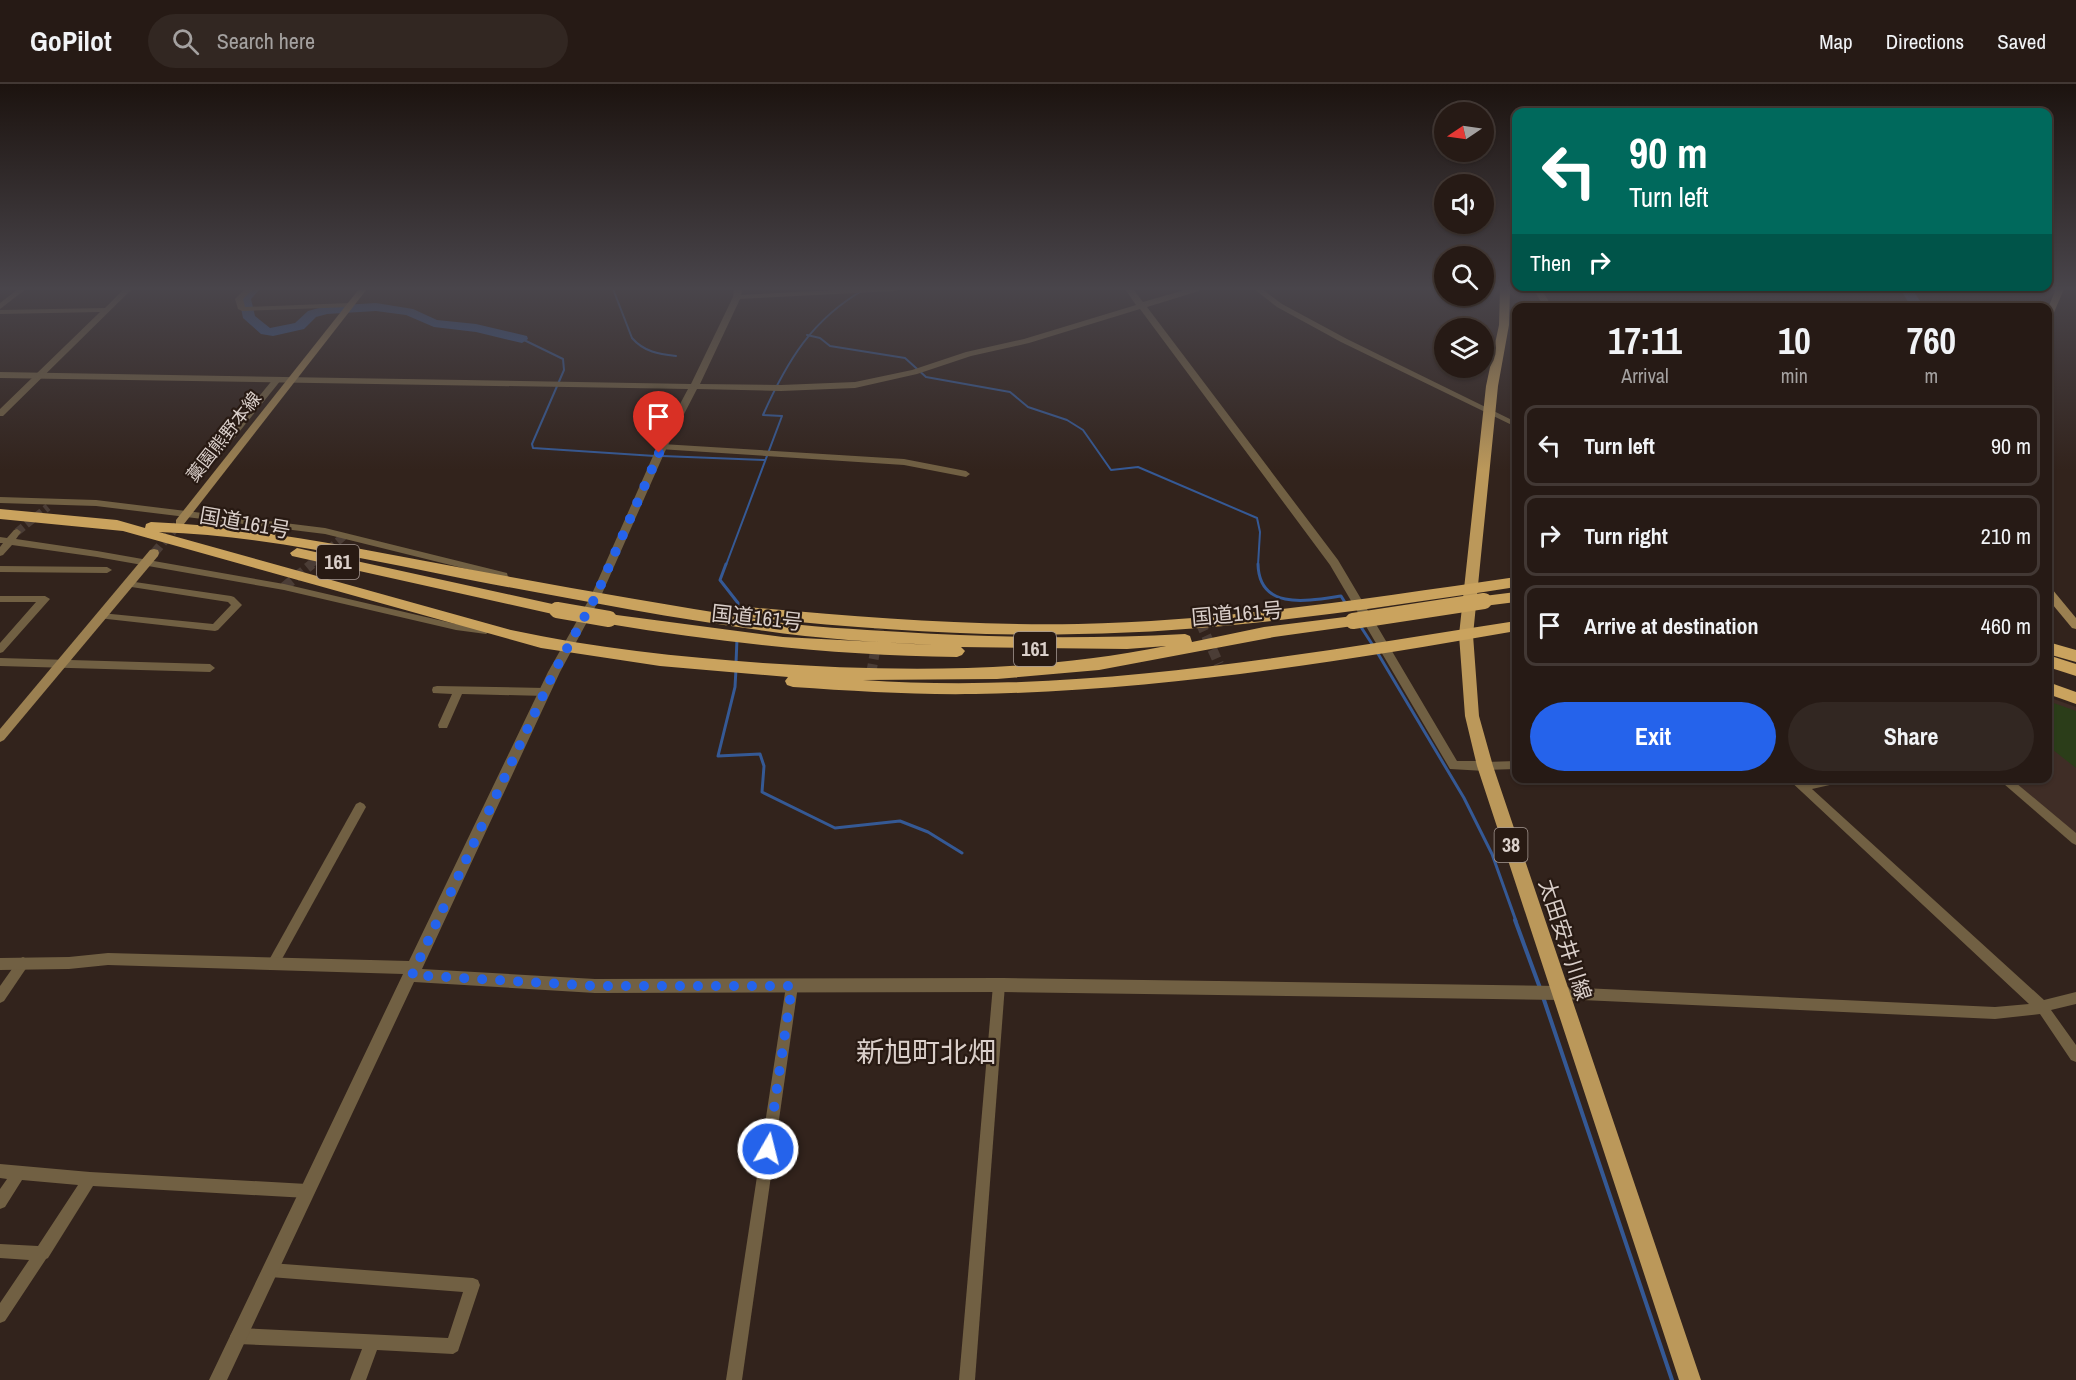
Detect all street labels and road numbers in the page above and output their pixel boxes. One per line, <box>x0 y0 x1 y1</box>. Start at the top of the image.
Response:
street label: 藁園熊野本線 <box>181 386 267 487</box>
street label: 国道161号 <box>197 500 293 545</box>
road number: 161 <box>317 545 359 579</box>
street label: 国道161号 <box>1190 595 1284 632</box>
street label: 国道161号 <box>710 598 804 637</box>
road number: 161 <box>1014 632 1056 666</box>
road number: 38 <box>1494 828 1528 862</box>
street label: 太田安井川線 <box>1532 875 1599 1004</box>

